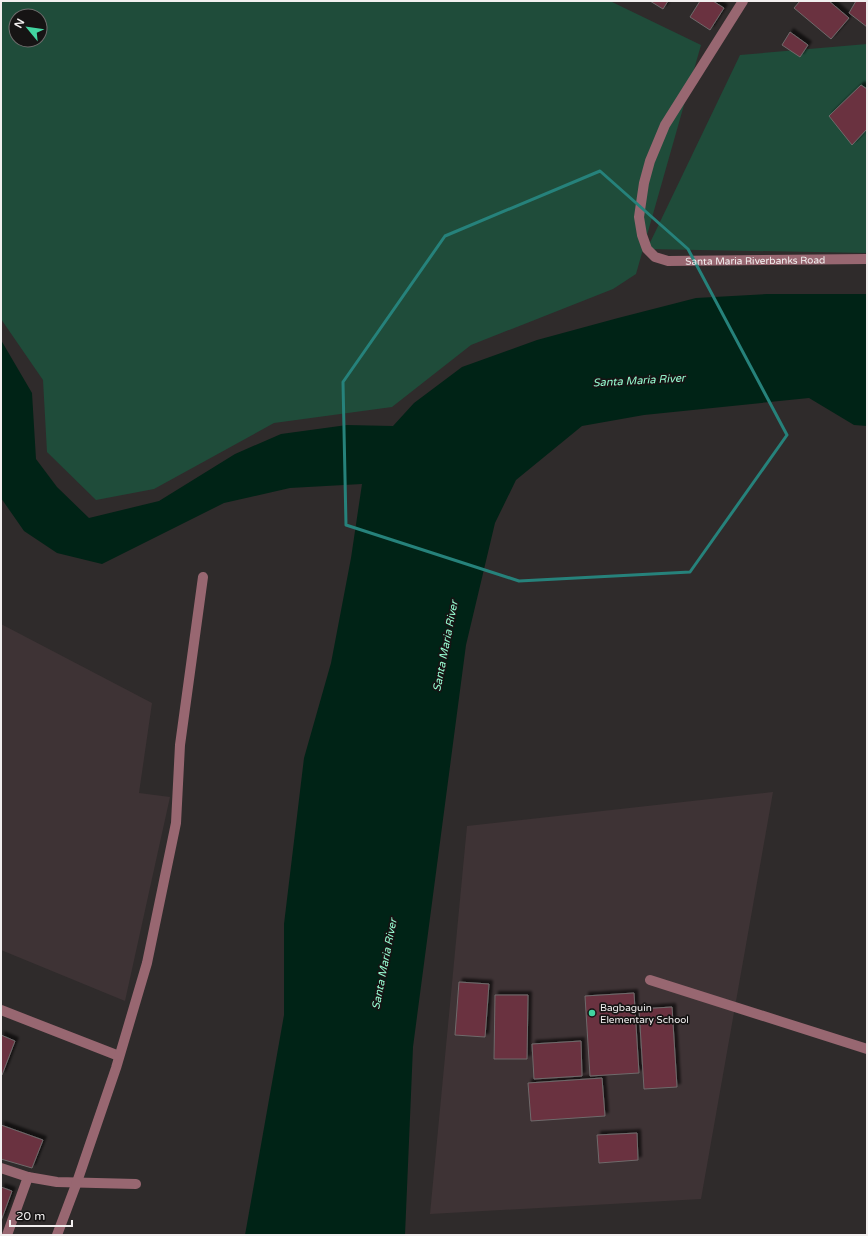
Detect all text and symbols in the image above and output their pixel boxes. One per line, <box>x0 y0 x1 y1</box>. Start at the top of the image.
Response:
north arrow <box>8 8 48 48</box>
text: N <box>12 16 28 30</box>
street label: Santa Maria Riverbanks Road <box>685 254 825 268</box>
water label: Santa Maria River <box>593 371 687 389</box>
water label: Santa Maria River <box>430 598 461 693</box>
water label: Santa Maria River <box>369 916 400 1011</box>
place label: Bagbaguin Elementary School <box>600 1002 689 1026</box>
marker: Bagbaguin Elementary School <box>587 1008 597 1018</box>
scale bar <box>10 1202 72 1228</box>
text: 20 m <box>16 1209 45 1223</box>

